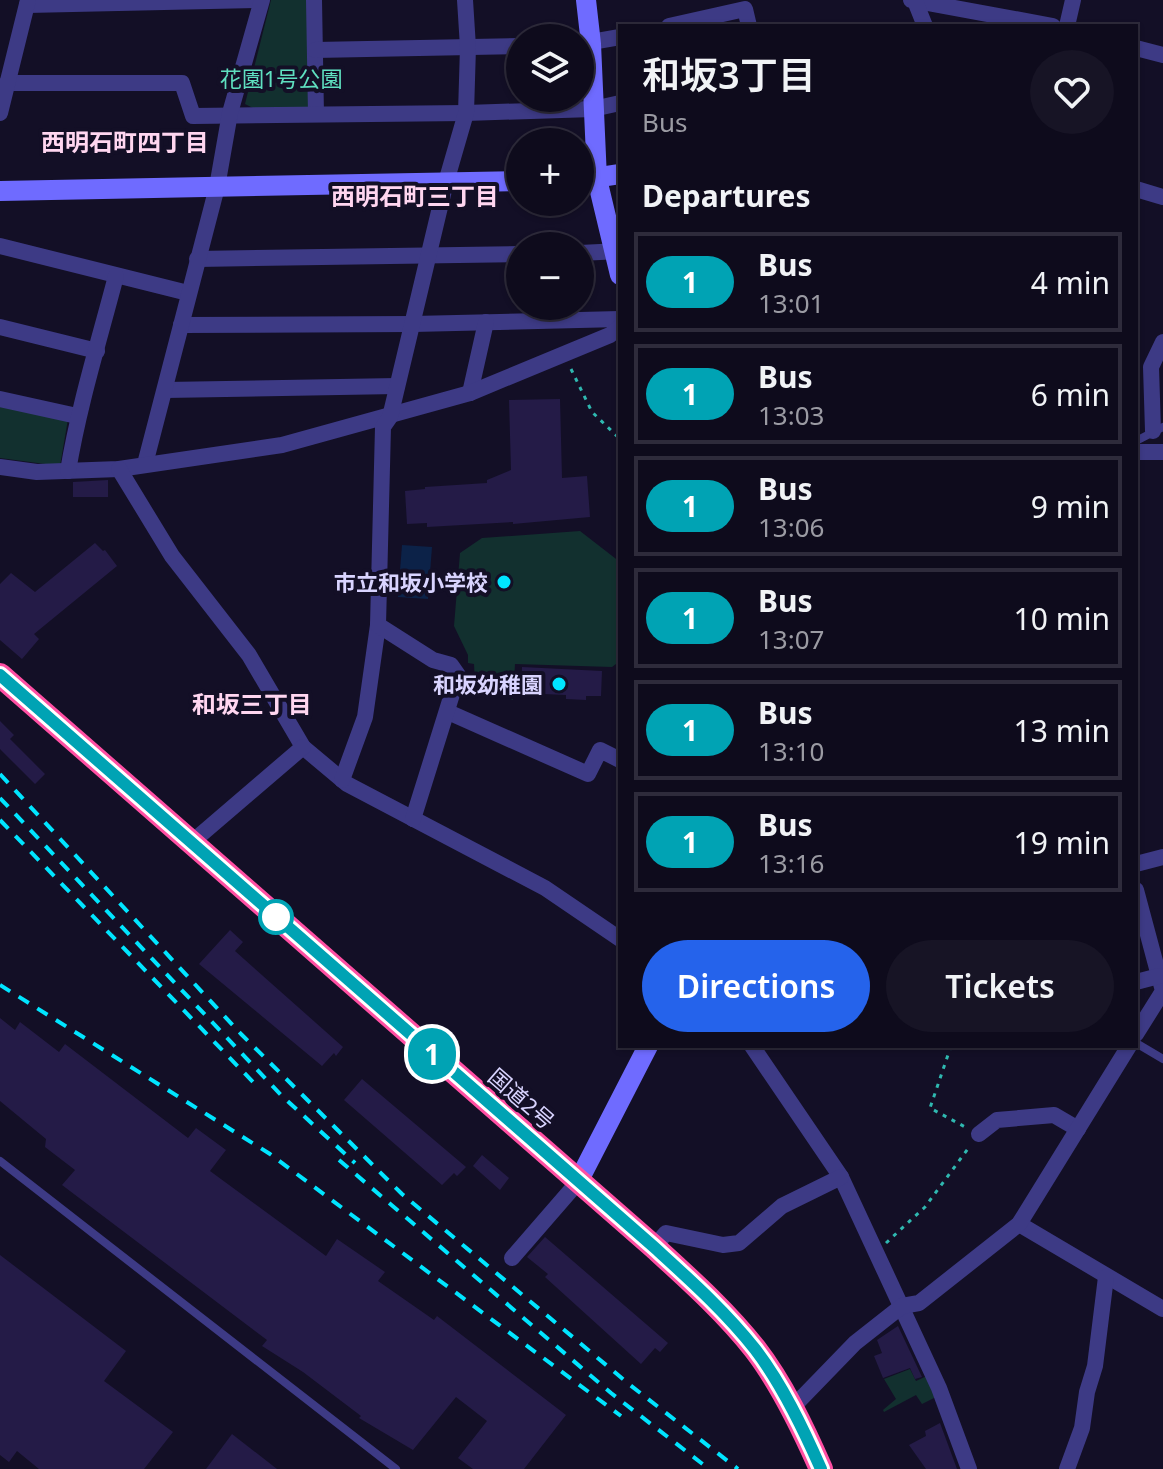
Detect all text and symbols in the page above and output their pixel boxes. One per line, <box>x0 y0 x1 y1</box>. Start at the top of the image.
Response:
map controls <box>506 24 594 320</box>
button: layers <box>506 24 594 112</box>
text: 和坂3丁目 <box>642 48 816 100</box>
button: heart <box>1030 50 1114 134</box>
park label: 花園1号公園 <box>220 63 342 93</box>
text: Bus <box>642 104 687 140</box>
district label: 西明石町四丁目 <box>41 125 209 158</box>
button: + <box>506 128 594 216</box>
text: Departures <box>642 175 811 216</box>
district label: 西明石町三丁目 <box>331 179 499 212</box>
button: − <box>506 232 594 320</box>
text: Bus <box>758 244 813 285</box>
text: 4 min <box>1031 262 1110 303</box>
text: 1 <box>682 263 698 301</box>
text: 13:01 <box>758 285 824 321</box>
text: Bus <box>758 356 813 397</box>
text: 6 min <box>1031 374 1110 415</box>
text: 1 <box>682 375 698 413</box>
text: 13:03 <box>758 397 824 433</box>
text: Bus <box>758 468 813 509</box>
text: 9 min <box>1031 486 1110 527</box>
text: 1 <box>682 487 698 525</box>
text: 13:06 <box>758 509 824 545</box>
place label: 市立和坂小学校 <box>334 567 488 597</box>
marker: 市立和坂小学校 <box>495 573 513 591</box>
text: Bus <box>758 580 813 621</box>
text: 10 min <box>1014 598 1110 639</box>
text: 1 <box>682 599 698 637</box>
text: 13:07 <box>758 621 824 657</box>
place label: 和坂幼稚園 <box>433 669 543 699</box>
marker: 和坂幼稚園 <box>550 675 568 693</box>
district label: 和坂三丁目 <box>192 687 312 720</box>
text: Bus <box>758 692 813 733</box>
text: 13 min <box>1014 710 1110 751</box>
text: 1 <box>682 711 698 749</box>
text: 13:10 <box>758 733 824 769</box>
text: Bus <box>758 804 813 845</box>
text: 19 min <box>1014 822 1110 863</box>
text: 1 <box>682 823 698 861</box>
text: 13:16 <box>758 845 824 881</box>
unlabelled marker <box>259 900 293 934</box>
button: Directions <box>642 940 870 1032</box>
button: Tickets <box>886 940 1114 1032</box>
line badge: 1 <box>406 1028 458 1080</box>
text: 1 <box>424 1035 440 1073</box>
street label: 国道2号 <box>483 1061 561 1135</box>

